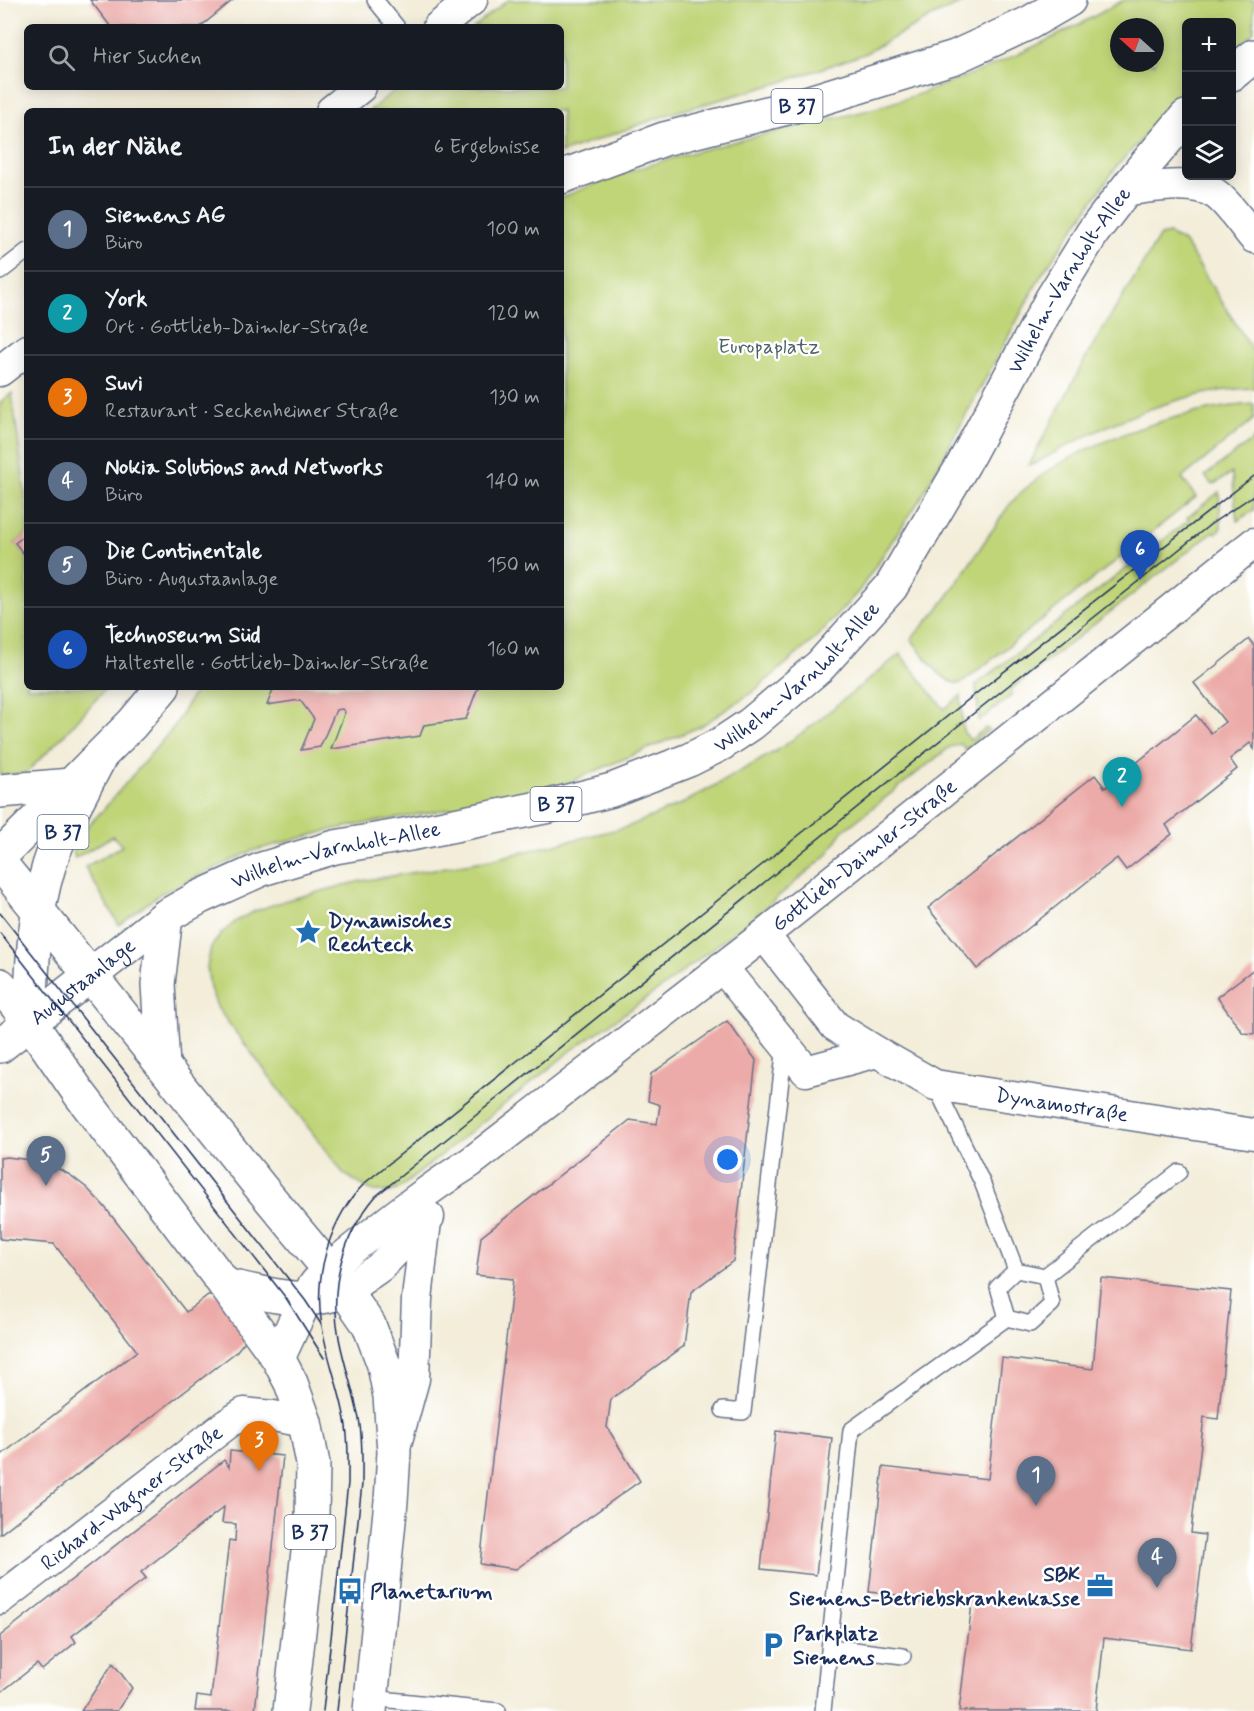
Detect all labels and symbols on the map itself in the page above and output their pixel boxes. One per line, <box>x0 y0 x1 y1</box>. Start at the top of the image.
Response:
north arrow <box>1110 18 1164 72</box>
road number: B 37 <box>772 89 822 123</box>
street label: Wilhelm-Varnholt-Allee <box>1001 181 1138 379</box>
park label: Europaplatz <box>718 333 820 361</box>
pin: 6 <box>1120 530 1160 580</box>
street label: Wilhelm-Varnholt-Allee <box>709 595 887 760</box>
pin: 2 <box>1102 758 1142 807</box>
street label: Gottlieb-Daimler-Straße <box>766 773 963 939</box>
road number: B 37 <box>530 787 582 821</box>
road number: B 37 <box>38 815 88 849</box>
street label: Wilhelm-Varnholt-Allee <box>227 815 443 896</box>
place label: Dynamisches Rechteck <box>328 907 452 959</box>
place icon: Dynamisches Rechteck <box>293 917 323 947</box>
street label: Augustaanlage <box>25 932 142 1032</box>
street label: Dynamostraße <box>994 1081 1130 1129</box>
pin: 5 <box>26 1136 66 1186</box>
your location <box>713 1145 742 1174</box>
street label: Richard-Wagner-Straße <box>35 1419 229 1578</box>
pin: 3 <box>240 1422 278 1471</box>
pin: 1 <box>1016 1456 1056 1506</box>
road number: B 37 <box>284 1515 336 1549</box>
pin: 4 <box>1138 1538 1176 1588</box>
place label: SBK Siemens-Betriebskrankenkasse <box>789 1561 1081 1613</box>
office icon: SBK Siemens-Betriebskrankenkasse <box>1085 1571 1115 1601</box>
bus stop icon: Planetarium <box>335 1576 365 1606</box>
place label: Planetarium <box>370 1578 493 1606</box>
place label: Parkplatz Siemens <box>793 1620 879 1672</box>
parking icon: Parkplatz Siemens <box>758 1630 788 1660</box>

